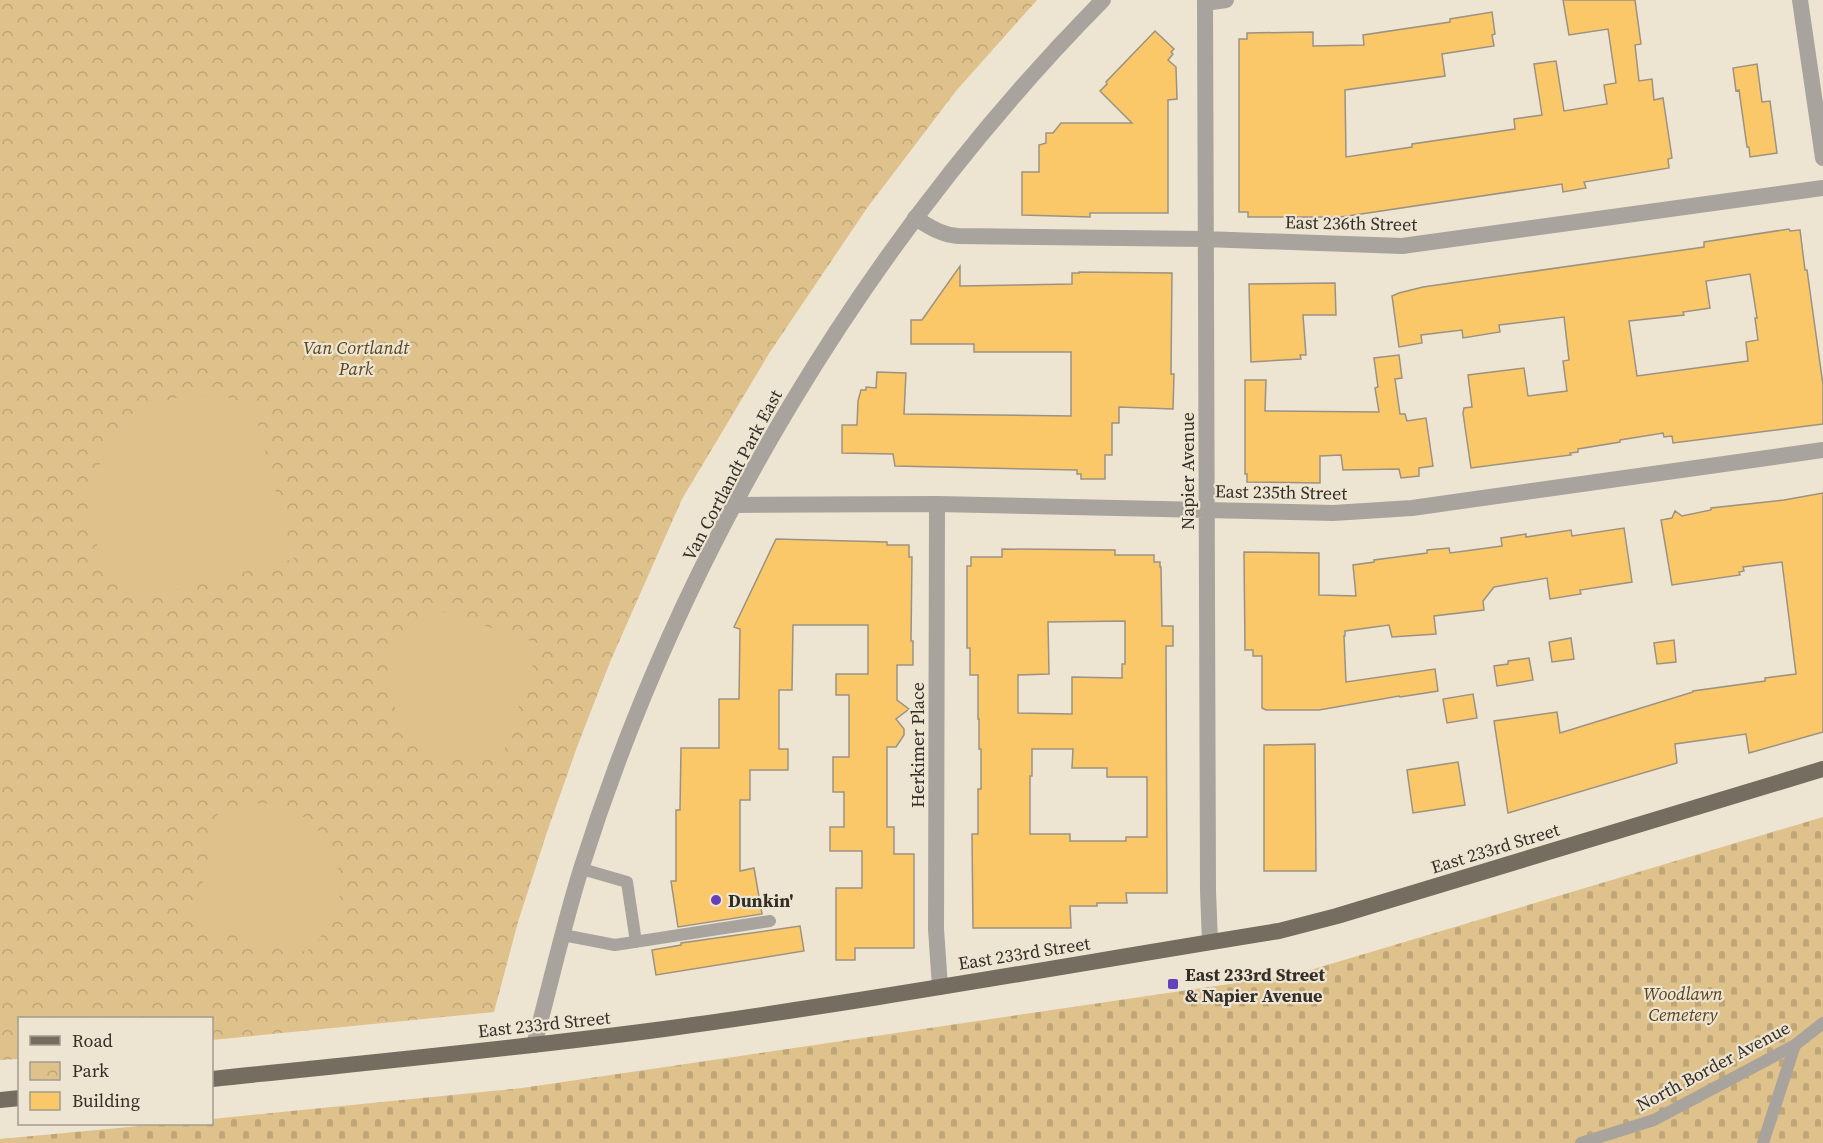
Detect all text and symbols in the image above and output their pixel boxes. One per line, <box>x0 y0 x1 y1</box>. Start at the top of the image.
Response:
street label: East 236th Street <box>1285 209 1417 237</box>
park label: Van Cortlandt Park <box>303 335 410 381</box>
street label: Van Cortlandt Park East <box>676 385 788 565</box>
street label: Napier Avenue <box>1175 412 1200 530</box>
street label: East 235th Street <box>1215 478 1347 506</box>
street label: Herkimer Place <box>905 682 930 808</box>
street label: East 233rd Street <box>1428 817 1562 879</box>
place label: Dunkin' <box>728 888 793 913</box>
marker: Dunkin' <box>709 893 723 907</box>
street label: East 233rd Street <box>956 930 1092 976</box>
place label: East 233rd Street & Napier Avenue <box>1185 962 1325 1008</box>
marker: East 233rd Street & Napier Avenue <box>1166 977 1180 991</box>
park label: Woodlawn Cemetery <box>1643 981 1723 1027</box>
street label: East 233rd Street <box>476 1005 612 1043</box>
street label: North Border Avenue <box>1632 1015 1794 1117</box>
legend <box>18 1017 213 1125</box>
text: Road <box>72 1028 113 1053</box>
text: Park <box>72 1058 109 1083</box>
text: Building <box>72 1088 140 1113</box>

